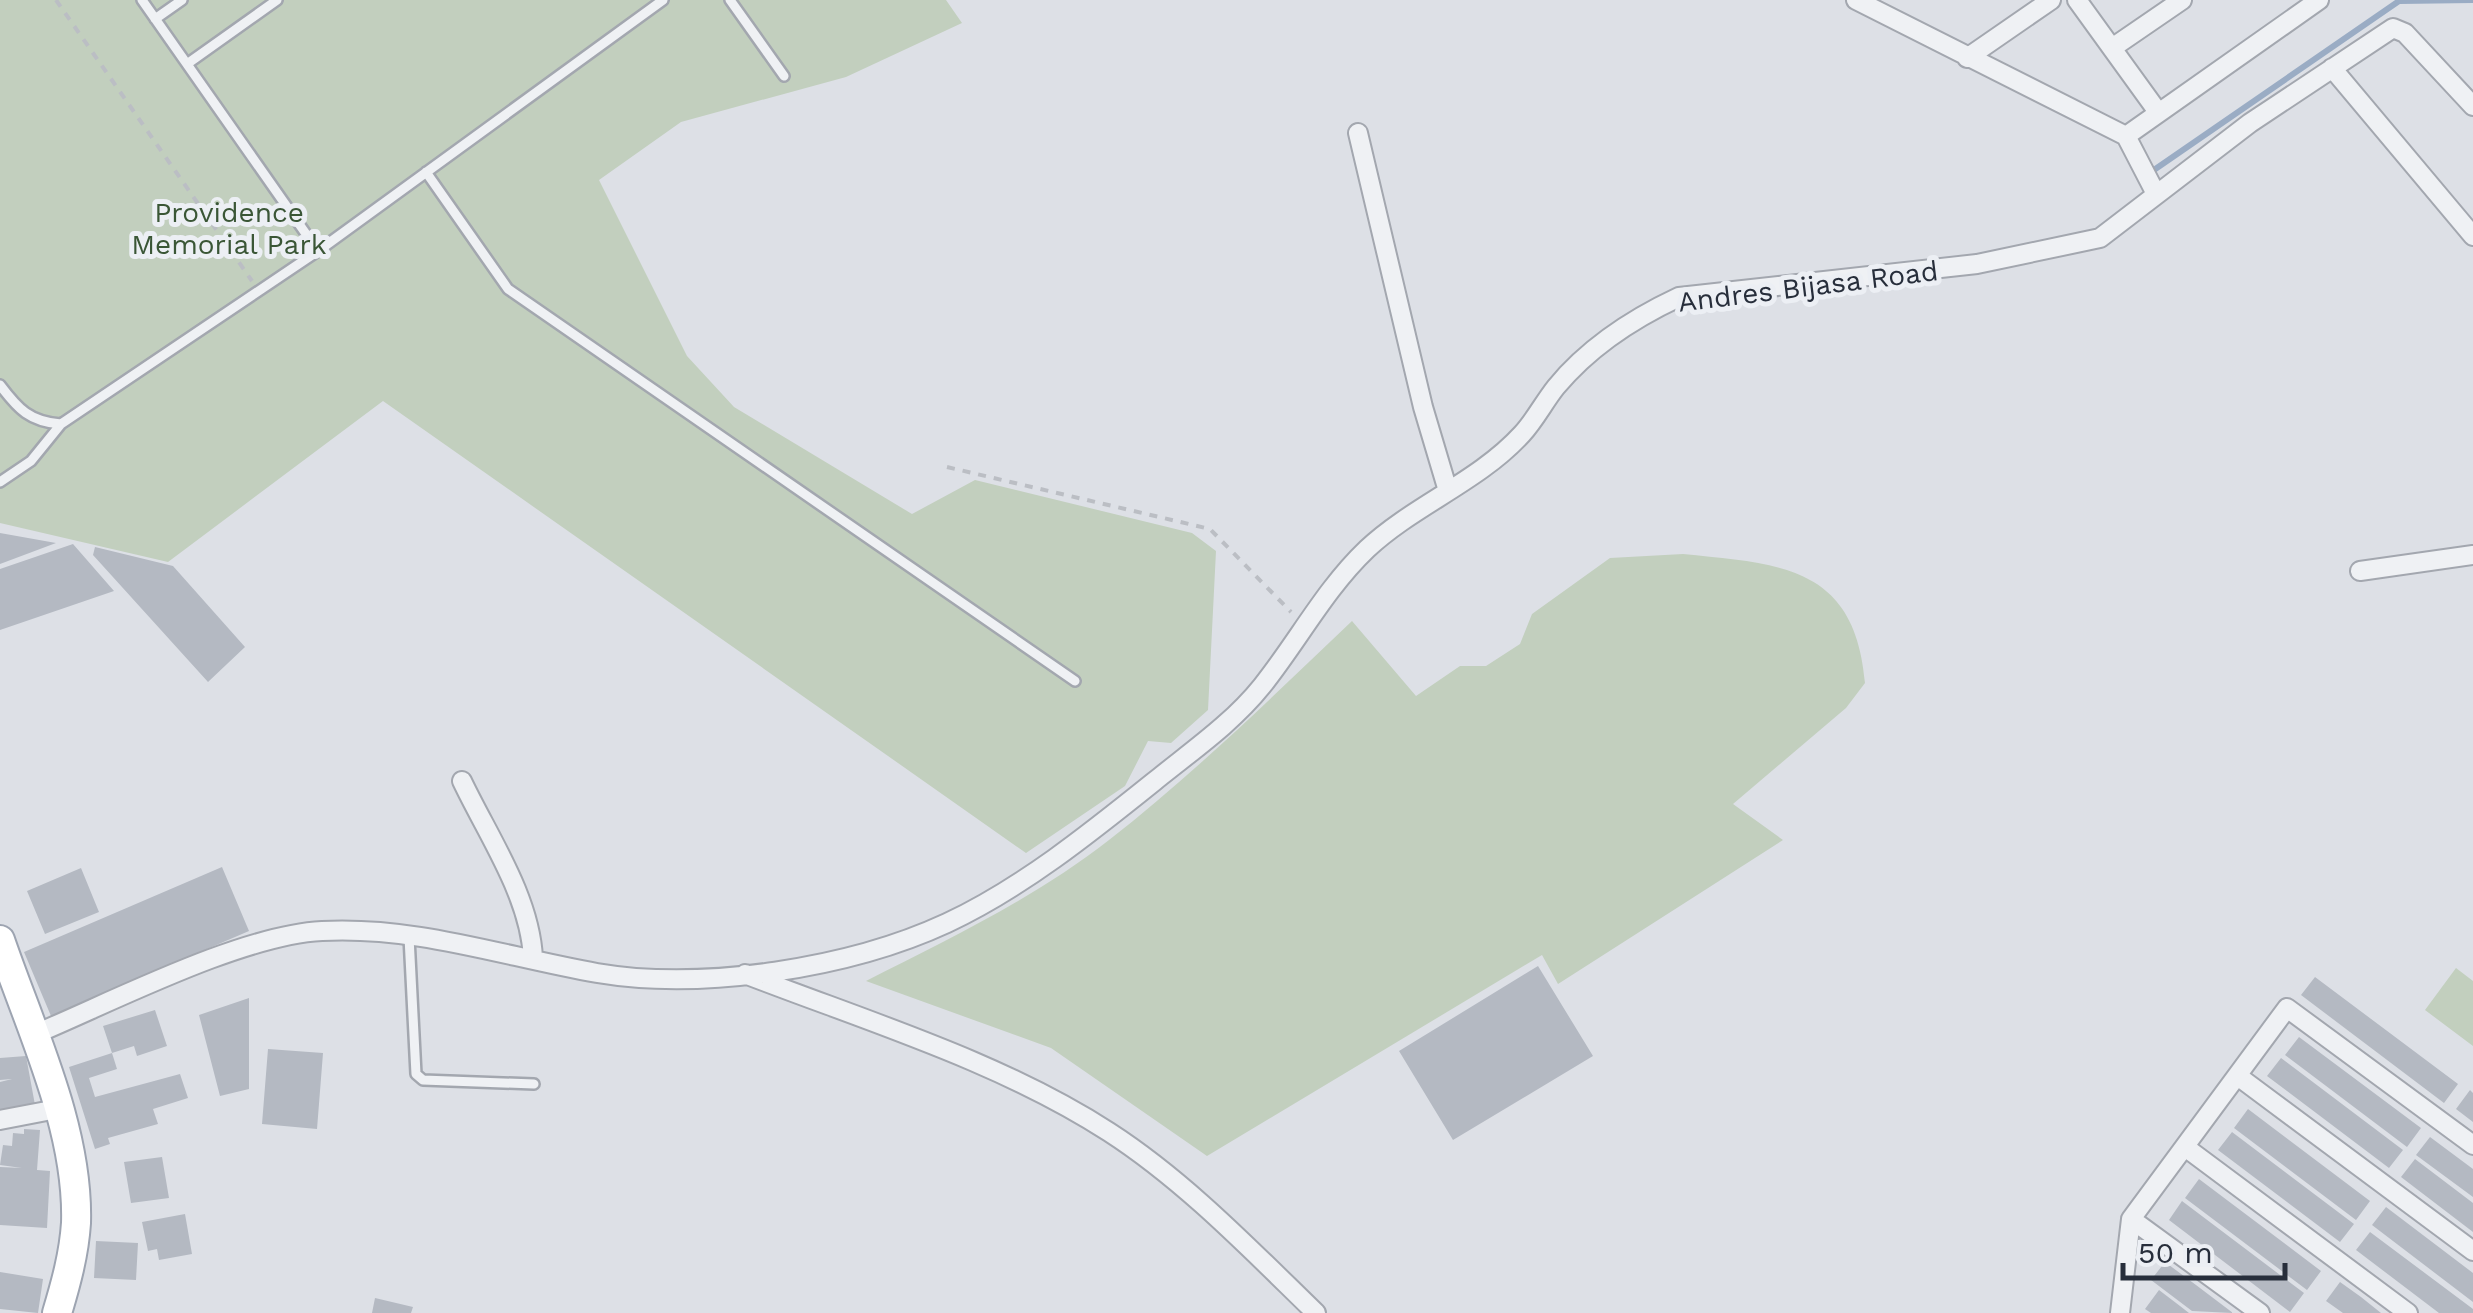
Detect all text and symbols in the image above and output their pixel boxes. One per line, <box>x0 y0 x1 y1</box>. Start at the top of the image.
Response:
park label: Providence Memorial Park <box>131 196 327 261</box>
street label: Andres Bijasa Road <box>1676 254 1940 319</box>
scale bar <box>2123 1218 2286 1280</box>
text: 50 m <box>2138 1235 2213 1270</box>

